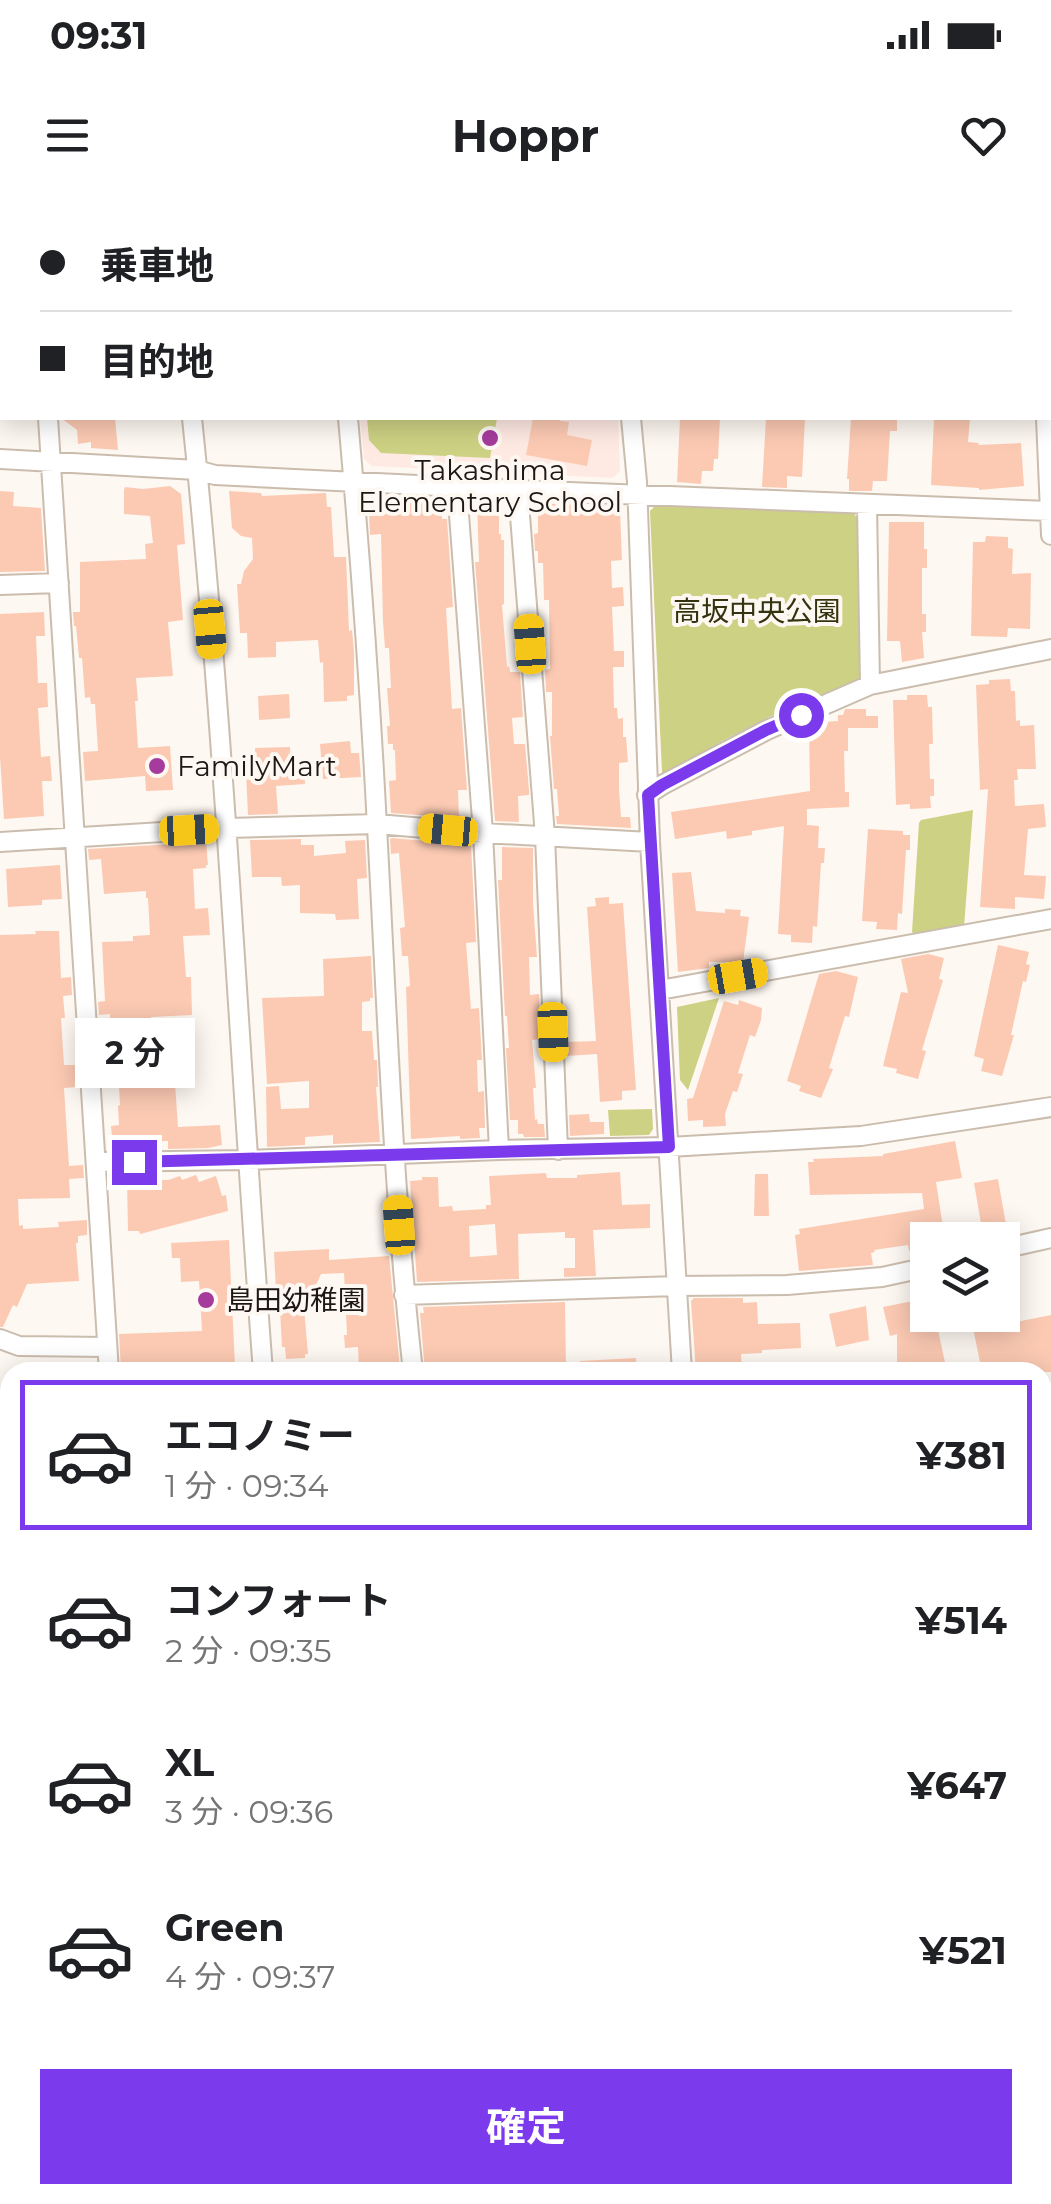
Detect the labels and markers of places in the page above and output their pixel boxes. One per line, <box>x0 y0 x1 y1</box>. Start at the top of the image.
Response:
marker: Takashima Elementary School <box>479 427 501 449</box>
place label: Takashima Elementary School <box>358 453 622 519</box>
place label: FamilyMart <box>177 749 337 783</box>
marker: FamilyMart <box>146 755 168 777</box>
place label: 島田幼稚園 <box>226 1283 366 1317</box>
marker: 島田幼稚園 <box>195 1289 217 1311</box>

